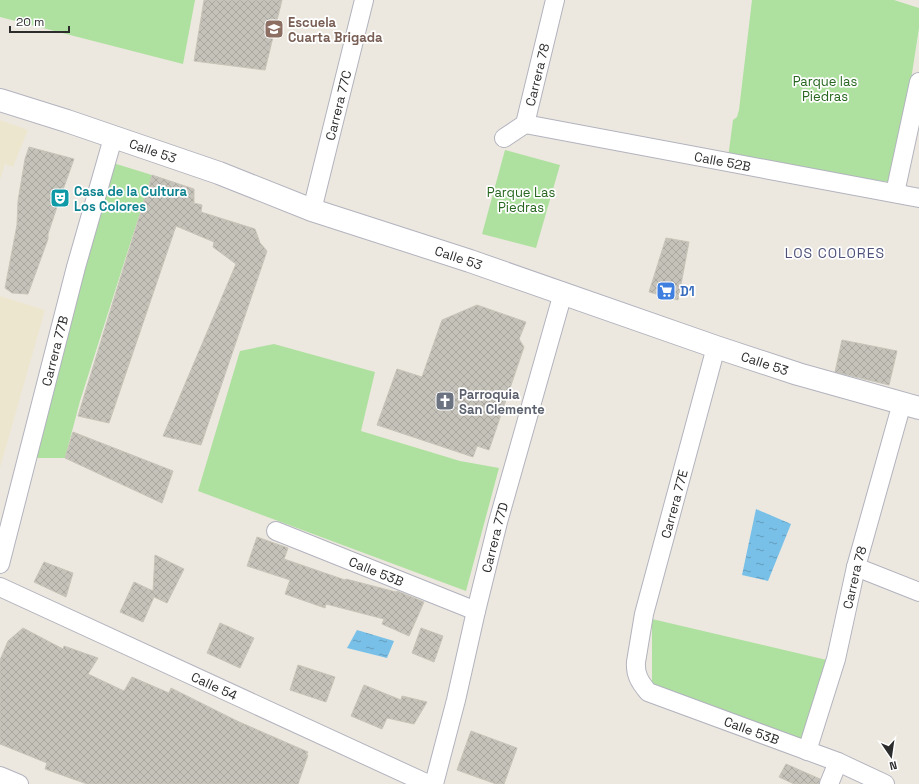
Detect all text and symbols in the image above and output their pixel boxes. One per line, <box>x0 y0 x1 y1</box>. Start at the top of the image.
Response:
scale bar <box>10 8 69 34</box>
text: 20 m <box>16 14 44 30</box>
place label: Escuela Cuarta Brigada <box>288 14 383 46</box>
school or university icon: Escuela Cuarta Brigada <box>263 18 285 40</box>
street label: Carrera 78 <box>522 42 553 108</box>
street label: Carrera 77C <box>322 68 355 142</box>
park label: Parque las Piedras <box>793 73 857 105</box>
street label: Calle 53 <box>127 135 179 167</box>
street label: Calle 52B <box>693 148 752 175</box>
place label: Casa de la Cultura Los Colores <box>74 183 188 215</box>
park label: Parque Las Piedras <box>487 184 555 216</box>
theatre icon: Casa de la Cultura Los Colores <box>49 187 71 209</box>
street label: Calle 53 <box>433 242 485 274</box>
district label: LOS COLORES <box>785 244 885 262</box>
supermarket icon: D1 <box>655 280 677 302</box>
place label: D1 <box>680 283 695 300</box>
street label: Carrera 77B <box>38 314 72 388</box>
street label: Calle 53 <box>739 348 791 379</box>
place label: Parroquia San Clemente <box>459 386 545 418</box>
church icon: Parroquia San Clemente <box>434 390 456 412</box>
street label: Carrera 77E <box>657 468 692 540</box>
street label: Carrera 77D <box>478 500 512 574</box>
street label: Carrera 78 <box>839 544 870 611</box>
street label: Calle 53B <box>346 553 406 590</box>
street label: Calle 54 <box>188 668 240 704</box>
street label: Calle 53B <box>722 713 781 749</box>
north arrow <box>871 736 911 776</box>
text: N <box>888 758 898 773</box>

